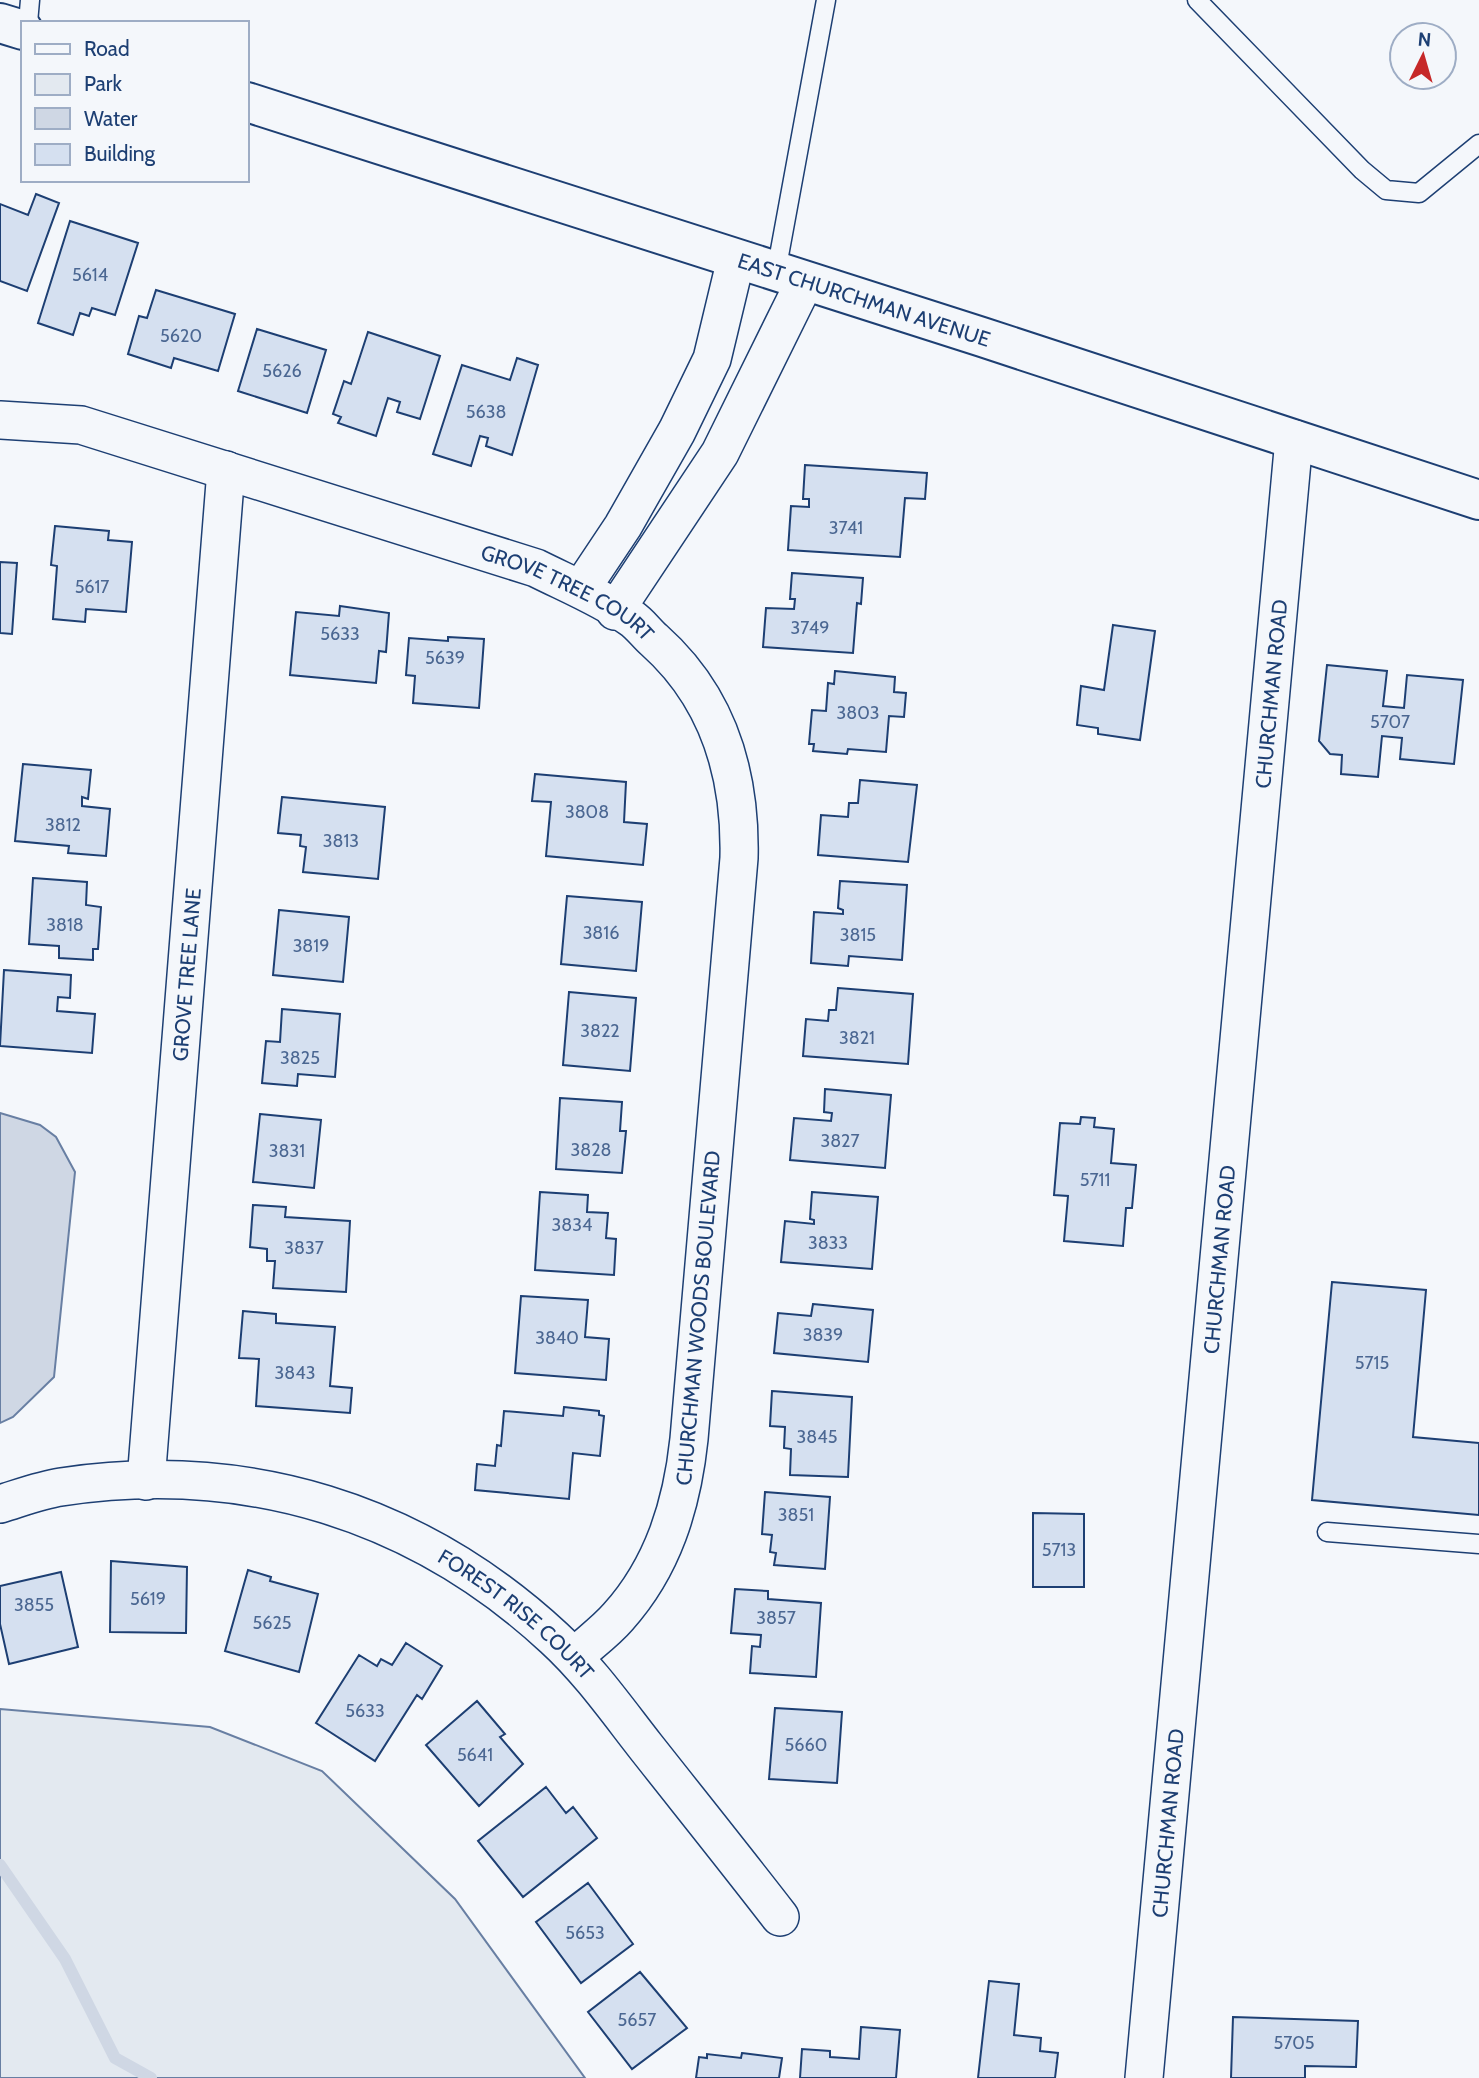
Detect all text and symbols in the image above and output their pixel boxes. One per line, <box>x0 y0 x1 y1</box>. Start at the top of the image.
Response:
legend <box>21 21 248 182</box>
north arrow <box>1388 21 1458 91</box>
text: N <box>1417 28 1432 52</box>
text: Road <box>84 36 130 61</box>
text: Park <box>84 71 122 96</box>
text: Water <box>84 106 138 131</box>
text: Building <box>84 141 156 166</box>
street label: EAST CHURCHMAN AVENUE <box>735 247 994 351</box>
house number: 5614 <box>72 264 108 286</box>
house number: 5620 <box>160 325 202 347</box>
house number: 5626 <box>262 360 302 382</box>
house number: 5638 <box>466 401 506 423</box>
house number: 3741 <box>829 517 863 539</box>
street label: GROVE TREE COURT <box>478 539 660 645</box>
house number: 5617 <box>75 576 109 598</box>
street label: CHURCHMAN ROAD <box>1250 598 1292 789</box>
house number: 3749 <box>791 617 829 639</box>
house number: 5633 <box>320 623 360 645</box>
house number: 5639 <box>425 647 465 669</box>
house number: 3803 <box>837 702 879 724</box>
house number: 5707 <box>1370 711 1410 733</box>
house number: 3808 <box>565 801 609 823</box>
house number: 3812 <box>45 814 81 836</box>
house number: 3813 <box>323 830 359 852</box>
street label: GROVE TREE LANE <box>167 887 205 1062</box>
house number: 3818 <box>46 914 84 936</box>
house number: 3816 <box>583 922 619 944</box>
house number: 3815 <box>840 924 876 946</box>
house number: 3819 <box>293 935 329 957</box>
house number: 3822 <box>580 1020 620 1042</box>
house number: 3821 <box>839 1027 875 1049</box>
house number: 3825 <box>280 1047 320 1069</box>
house number: 3827 <box>820 1130 860 1152</box>
house number: 3828 <box>571 1139 612 1161</box>
house number: 3831 <box>269 1140 305 1162</box>
street label: CHURCHMAN WOODS BOULEVARD <box>671 1150 725 1486</box>
street label: CHURCHMAN ROAD <box>1198 1164 1240 1355</box>
house number: 5711 <box>1080 1169 1110 1191</box>
house number: 3834 <box>552 1214 592 1236</box>
house number: 3833 <box>808 1232 848 1254</box>
house number: 3837 <box>284 1237 324 1259</box>
house number: 3839 <box>803 1324 843 1346</box>
house number: 3840 <box>535 1327 579 1349</box>
house number: 5715 <box>1355 1352 1389 1374</box>
house number: 3843 <box>275 1362 315 1384</box>
house number: 3845 <box>797 1426 837 1448</box>
house number: 3851 <box>778 1504 814 1526</box>
house number: 5713 <box>1042 1539 1076 1561</box>
street label: FOREST RISE COURT <box>434 1543 600 1684</box>
house number: 5619 <box>130 1588 166 1610</box>
house number: 3855 <box>14 1594 54 1616</box>
house number: 3857 <box>756 1607 796 1629</box>
house number: 5625 <box>252 1612 292 1634</box>
house number: 5633 <box>345 1700 385 1722</box>
street label: CHURCHMAN ROAD <box>1146 1727 1188 1919</box>
house number: 5660 <box>785 1734 827 1756</box>
house number: 5641 <box>457 1744 493 1766</box>
house number: 5653 <box>565 1922 605 1944</box>
house number: 5657 <box>618 2009 656 2031</box>
house number: 5705 <box>1274 2032 1314 2054</box>

